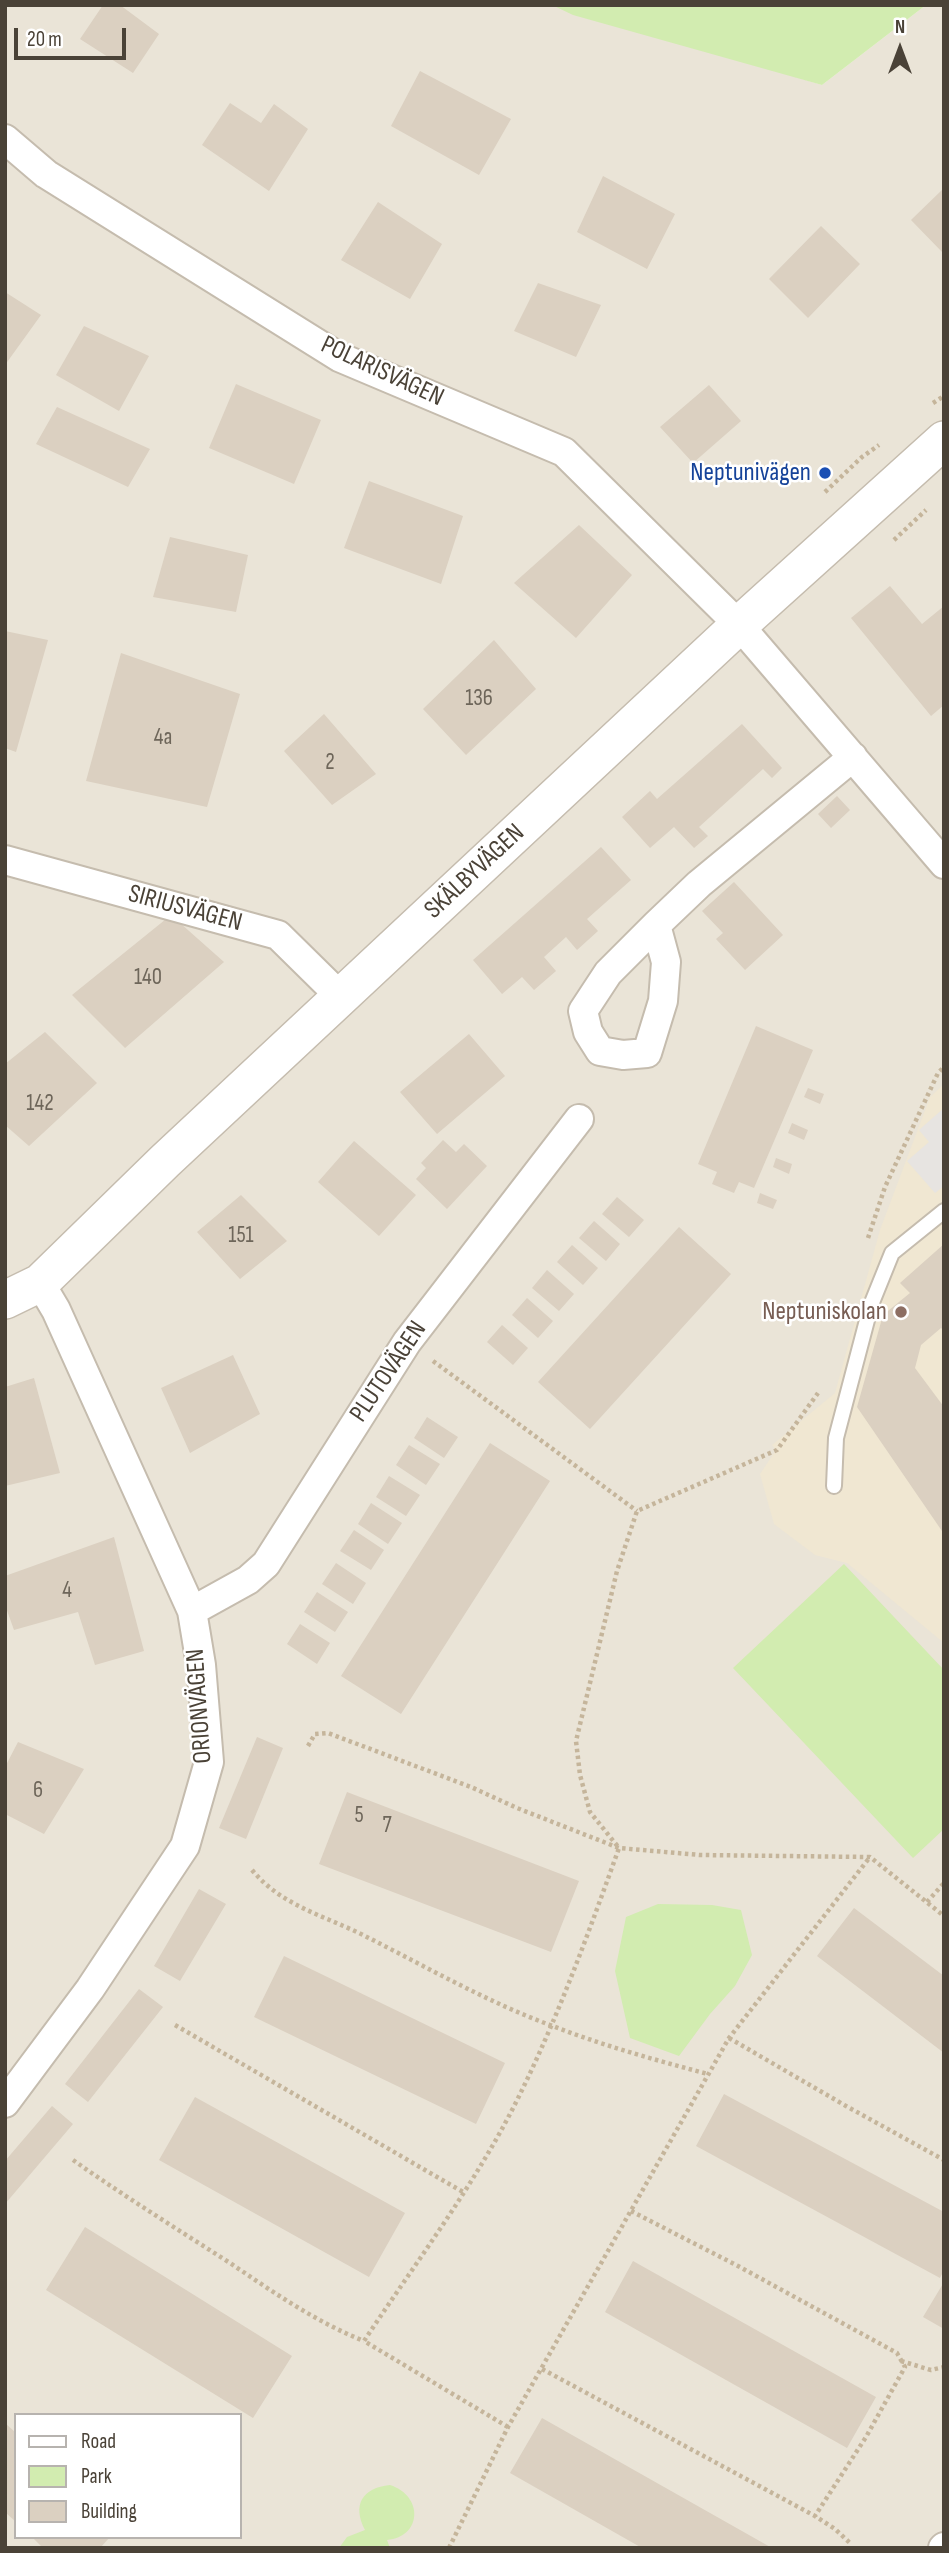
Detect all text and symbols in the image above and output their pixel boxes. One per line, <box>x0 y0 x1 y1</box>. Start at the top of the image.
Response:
scale bar <box>18 14 130 58</box>
north arrow <box>865 14 935 84</box>
text: N <box>895 16 905 39</box>
text: 20 m <box>27 27 62 52</box>
street label: POLARISVÄGEN <box>316 330 448 414</box>
place label: Neptunivägen <box>690 457 811 489</box>
marker: Neptunivägen <box>817 465 833 481</box>
house number: 136 <box>465 685 493 713</box>
house number: 4a <box>154 724 172 752</box>
house number: 2 <box>325 749 335 777</box>
street label: SKÄLBYVÄGEN <box>419 818 531 926</box>
street label: SIRIUSVÄGEN <box>125 879 245 939</box>
house number: 140 <box>134 964 162 992</box>
house number: 142 <box>26 1090 54 1118</box>
house number: 151 <box>228 1222 254 1250</box>
place label: Neptuniskolan <box>762 1296 887 1328</box>
marker: Neptuniskolan <box>893 1304 909 1320</box>
street label: PLUTOVÄGEN <box>344 1316 434 1428</box>
house number: 4 <box>62 1577 72 1605</box>
street label: ORIONVÄGEN <box>180 1648 220 1764</box>
house number: 6 <box>33 1777 43 1805</box>
house number: 5 <box>354 1802 364 1830</box>
house number: 7 <box>382 1812 392 1840</box>
legend <box>14 2413 242 2539</box>
text: Road <box>81 2429 116 2454</box>
text: Park <box>81 2464 112 2489</box>
text: Building <box>81 2499 137 2524</box>

